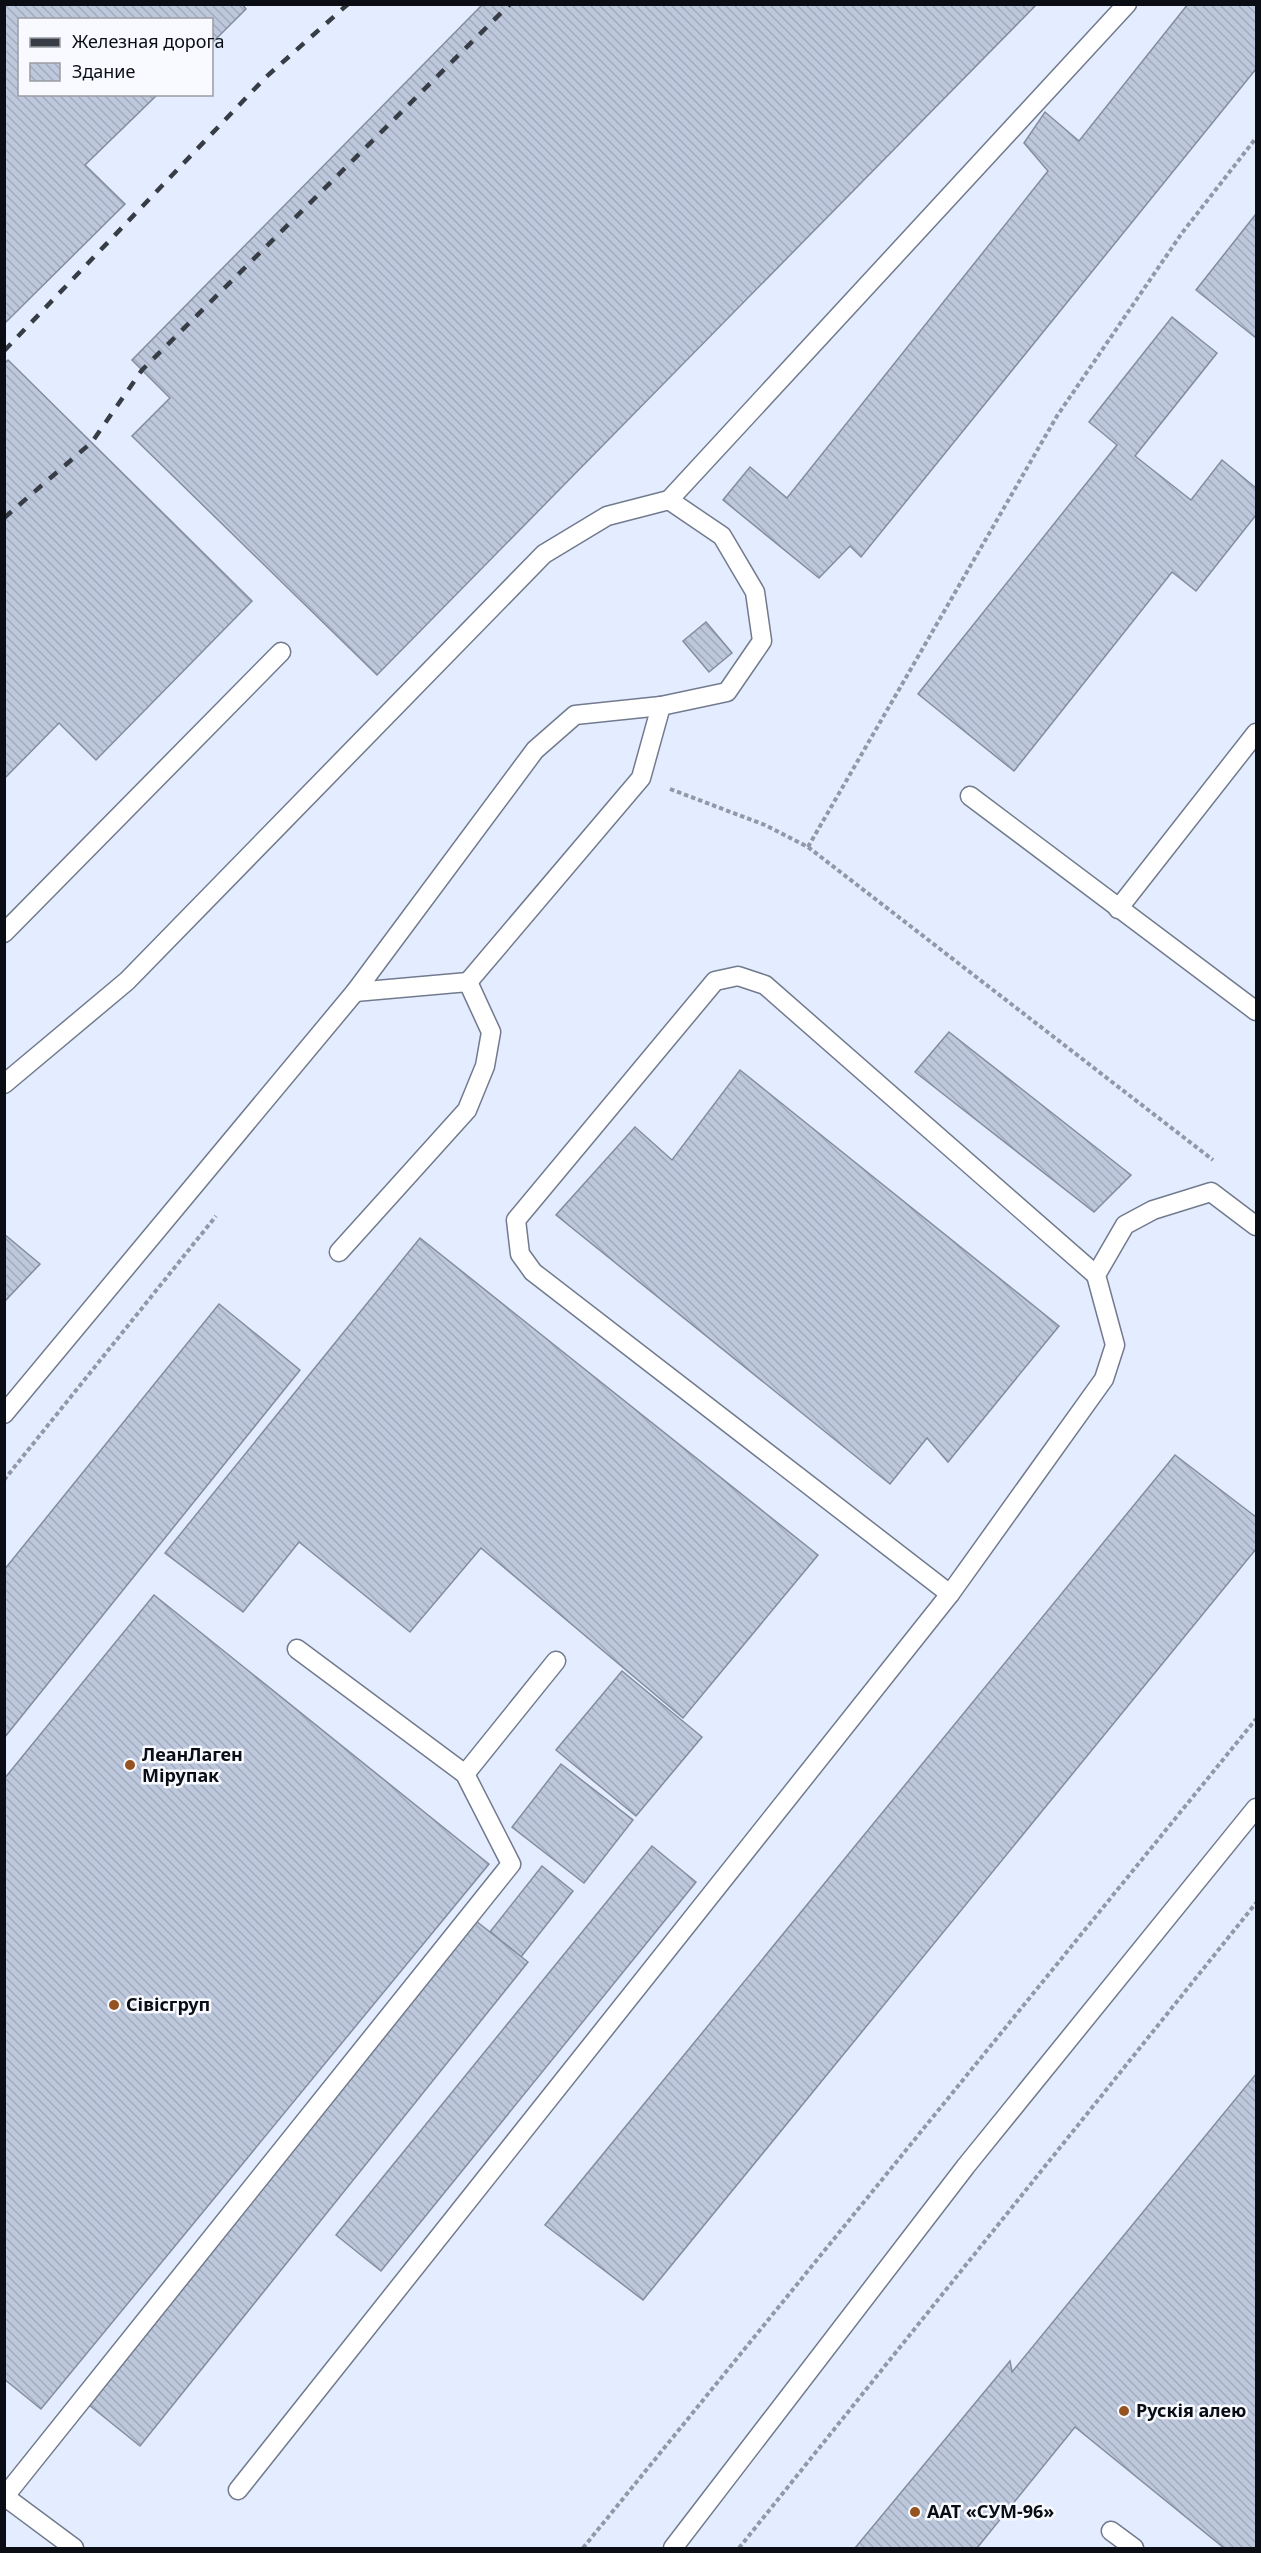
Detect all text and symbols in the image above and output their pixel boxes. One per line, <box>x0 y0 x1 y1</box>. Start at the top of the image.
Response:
legend <box>18 18 213 96</box>
text: Железная дорога <box>72 29 224 53</box>
text: Здание <box>72 59 136 83</box>
place label: ЛеанЛаген Мірупак <box>142 1742 243 1787</box>
marker: ЛеанЛаген Мірупак <box>123 1758 137 1772</box>
place label: Сівісгруп <box>126 1992 210 2016</box>
marker: Сівісгруп <box>107 1998 121 2012</box>
place label: Рускія алею <box>1136 2398 1246 2422</box>
marker: Рускія алею <box>1117 2404 1131 2418</box>
place label: ААТ «СУМ-96» <box>927 2499 1054 2523</box>
marker: ААТ «СУМ-96» <box>908 2505 922 2519</box>

